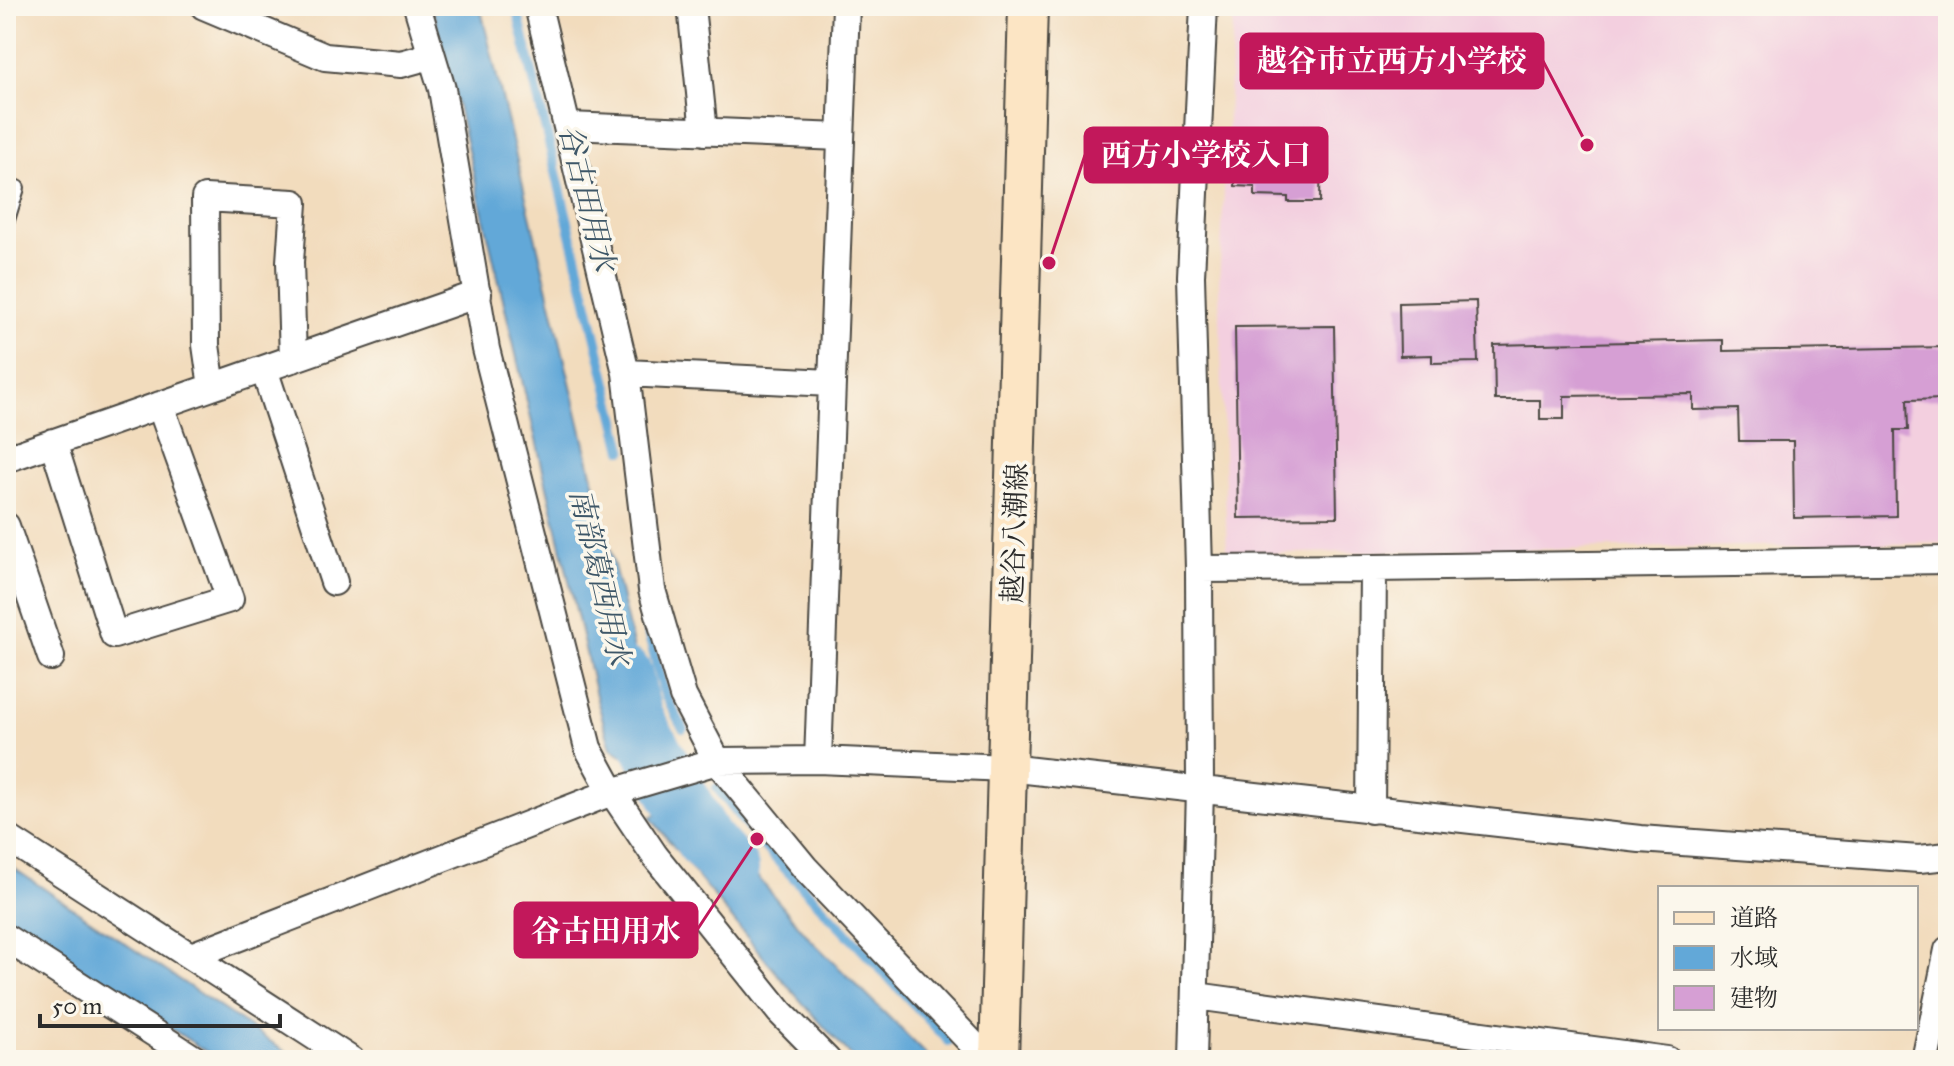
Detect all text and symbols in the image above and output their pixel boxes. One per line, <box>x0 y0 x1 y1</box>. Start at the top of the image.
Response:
callout: 越谷市立西方小学校 <box>1241 34 1543 88</box>
text: 越谷市立西方小学校 <box>1257 43 1527 79</box>
water label: 谷古田用水 <box>551 121 623 278</box>
callout: 西方小学校入口 <box>1085 128 1327 182</box>
text: 西方小学校入口 <box>1101 137 1311 173</box>
street label: 越谷八潮線 <box>995 462 1034 604</box>
water label: 南部葛西用水 <box>562 485 638 672</box>
legend <box>1658 886 1918 1030</box>
callout: 谷古田用水 <box>515 903 697 957</box>
text: 道路 <box>1730 903 1778 933</box>
text: 谷古田用水 <box>531 913 681 949</box>
text: 水域 <box>1730 943 1778 973</box>
scale bar <box>40 978 280 1028</box>
text: 建物 <box>1730 983 1778 1013</box>
text: 50 m <box>52 991 102 1021</box>

